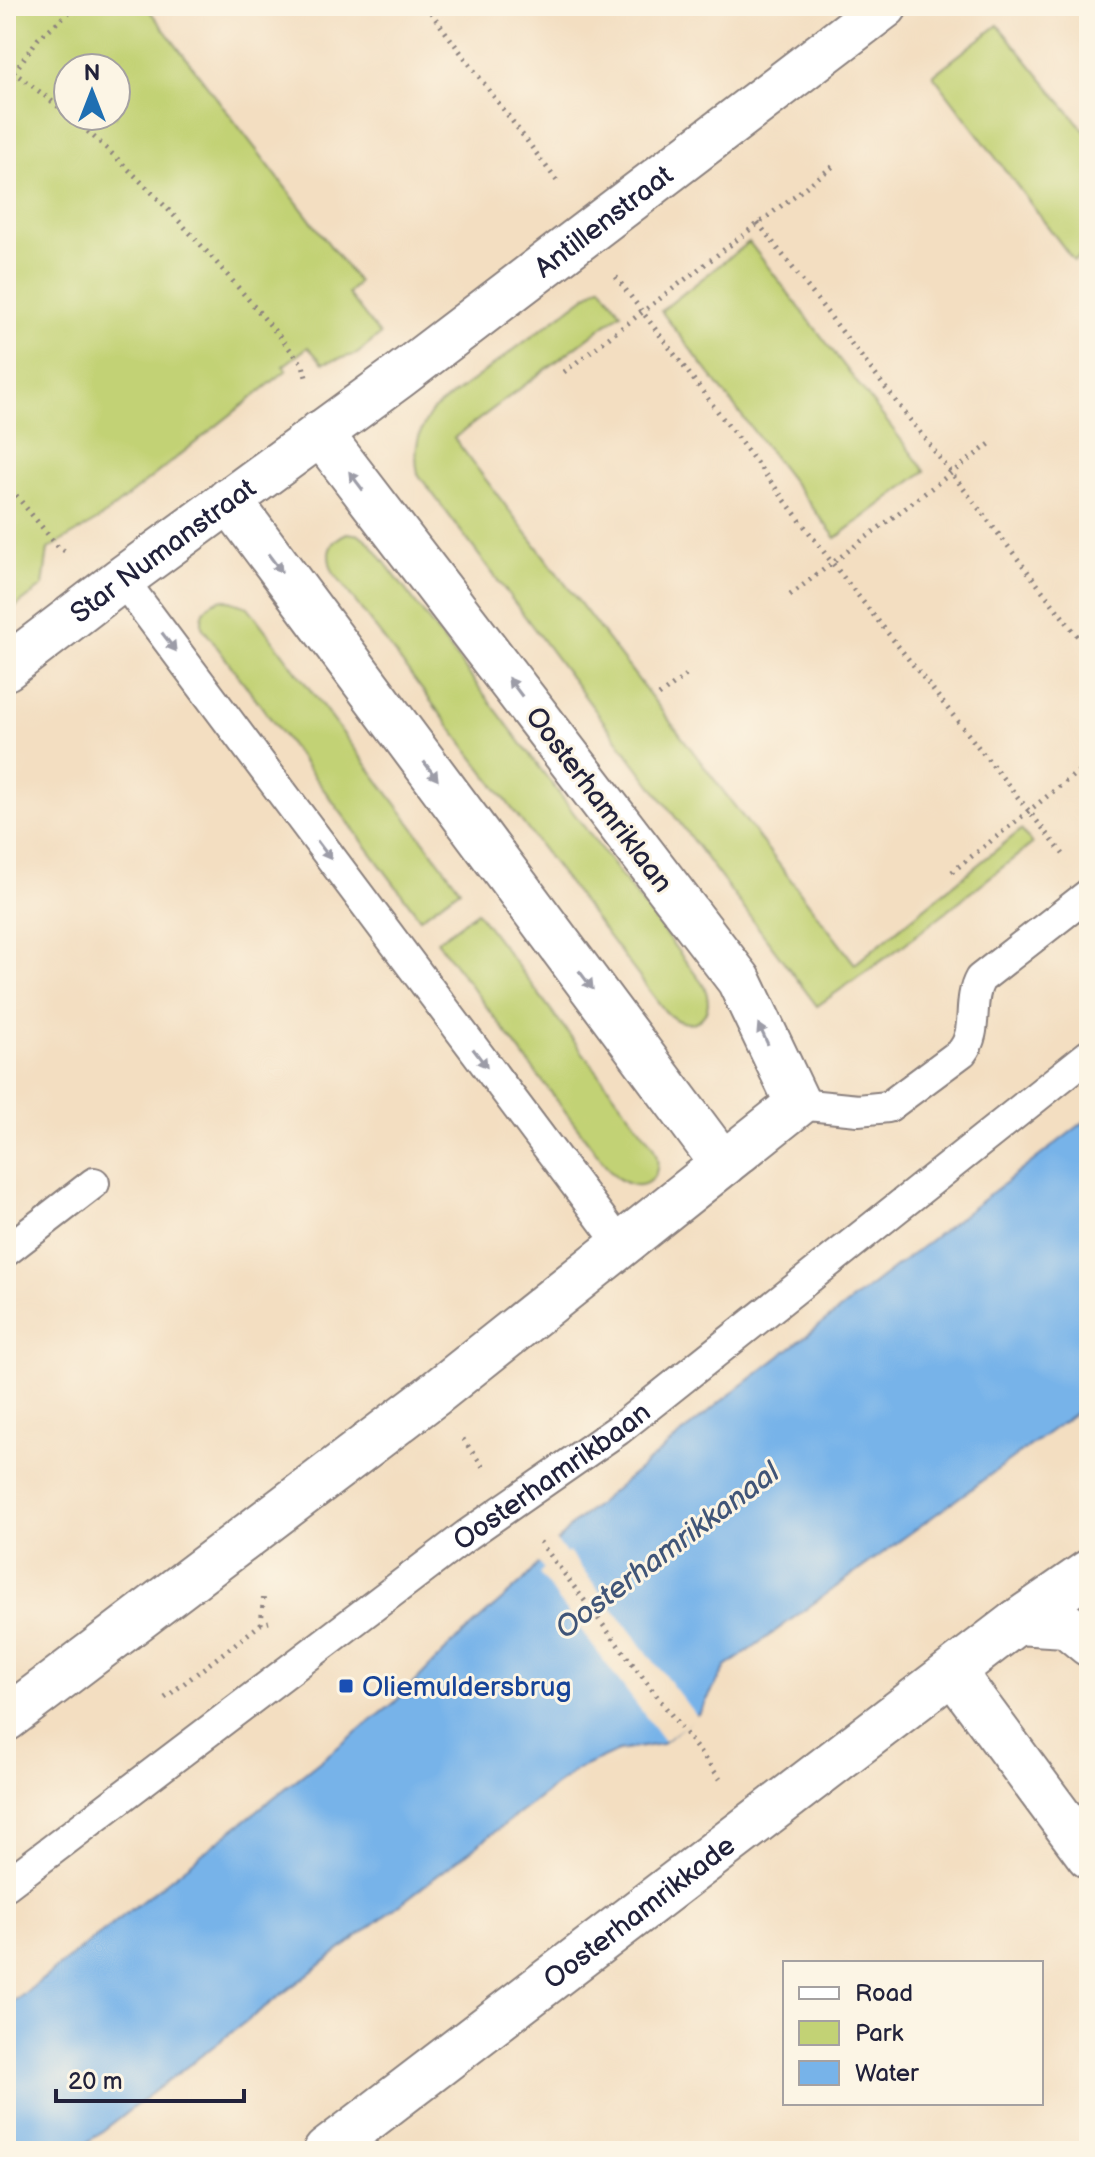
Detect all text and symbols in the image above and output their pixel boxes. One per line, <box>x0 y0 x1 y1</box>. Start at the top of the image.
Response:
north arrow <box>52 52 132 132</box>
text: N <box>84 60 100 87</box>
street label: Antillenstraat <box>528 159 680 285</box>
one-way arrow <box>349 471 365 491</box>
street label: Star Numanstraat <box>64 472 263 631</box>
one-way arrow <box>267 553 283 573</box>
one-way arrow <box>160 631 176 652</box>
one-way arrow <box>507 677 523 697</box>
street label: Oosterhamriklaan <box>518 701 679 899</box>
one-way arrow <box>422 761 438 782</box>
one-way arrow <box>316 839 332 860</box>
one-way arrow <box>578 970 594 990</box>
one-way arrow <box>756 1022 770 1045</box>
one-way arrow <box>472 1047 488 1068</box>
street label: Oosterhamrikbaan <box>447 1396 657 1558</box>
water label: Oosterhamrikkanaal <box>548 1454 788 1647</box>
place label: Oliemuldersbrug <box>362 1671 572 1704</box>
marker: Oliemuldersbrug <box>337 1677 355 1695</box>
street label: Oosterhamrikkade <box>538 1829 742 1996</box>
legend <box>783 1961 1043 2105</box>
text: Road <box>855 1979 913 2008</box>
text: Park <box>855 2019 903 2048</box>
scale bar <box>56 2053 244 2103</box>
text: Water <box>855 2059 919 2088</box>
text: 20 m <box>68 2067 123 2096</box>

